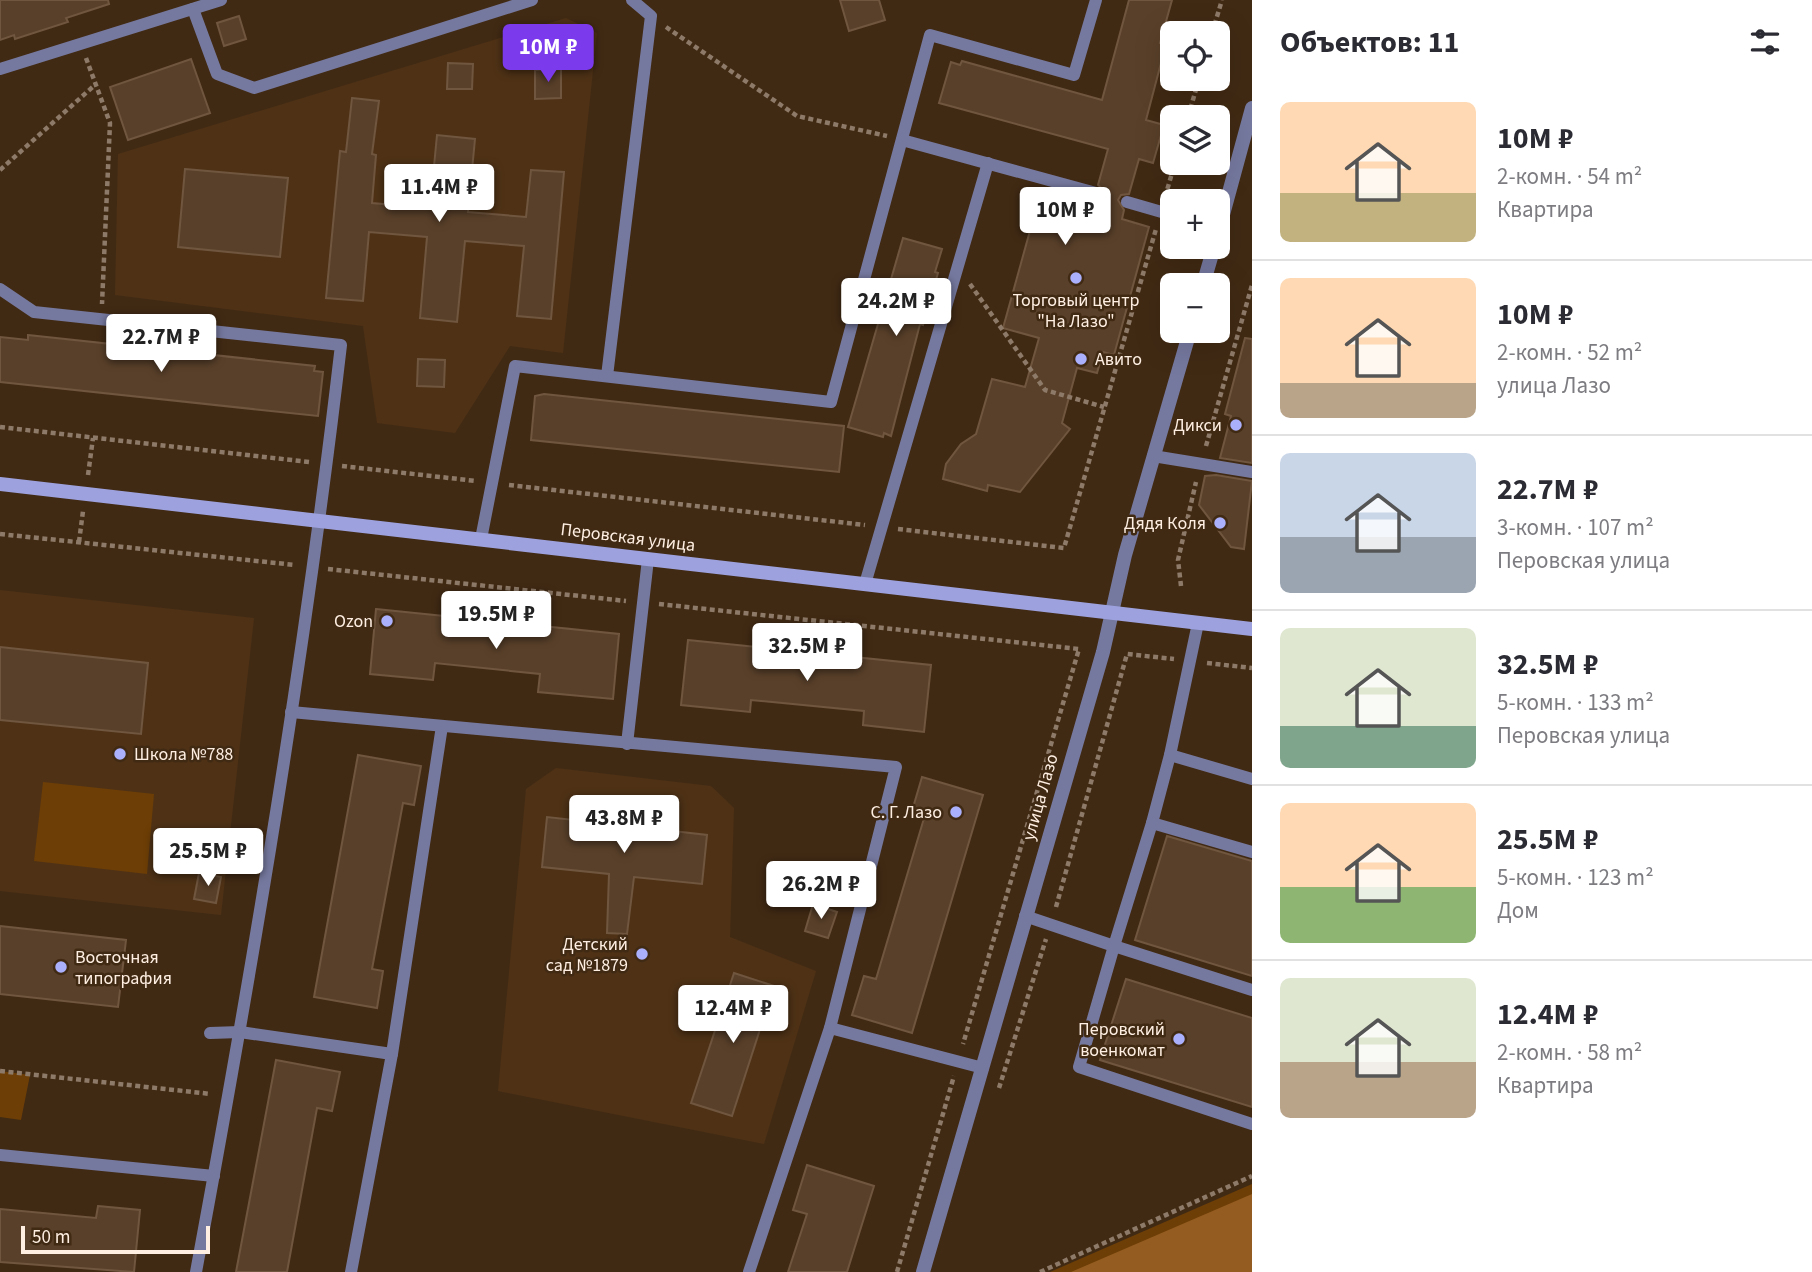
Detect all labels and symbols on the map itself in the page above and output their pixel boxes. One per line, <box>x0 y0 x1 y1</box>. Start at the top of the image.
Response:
pin: 10M ₽ <box>499 24 597 84</box>
pin: 11.4M ₽ <box>374 164 504 224</box>
pin: 10M ₽ <box>1016 188 1114 247</box>
marker: Торговый центр "На Лазо" <box>1068 270 1084 286</box>
pin: 24.2M ₽ <box>831 278 961 338</box>
place label: Торговый центр "На Лазо" <box>1013 288 1140 334</box>
pin: 22.7M ₽ <box>96 314 226 374</box>
place label: Авито <box>1095 347 1142 372</box>
marker: Авито <box>1073 351 1089 367</box>
place label: Дикси <box>1173 413 1222 438</box>
marker: Дикси <box>1228 417 1244 433</box>
place label: Дядя Коля <box>1124 511 1206 536</box>
marker: Дядя Коля <box>1212 515 1228 531</box>
street label: Перовская улица <box>559 517 697 558</box>
pin: 19.5M ₽ <box>431 592 561 651</box>
place label: Ozon <box>334 609 373 634</box>
marker: Ozon <box>379 613 395 629</box>
pin: 32.5M ₽ <box>742 624 872 683</box>
place label: Школа №788 <box>134 742 233 767</box>
marker: Школа №788 <box>112 746 128 762</box>
street label: улица Лазо <box>1016 751 1065 843</box>
pin: 43.8M ₽ <box>559 796 689 855</box>
place label: С. Г. Лазо <box>871 800 942 825</box>
marker: С. Г. Лазо <box>948 804 964 820</box>
pin: 25.5M ₽ <box>143 828 273 888</box>
pin: 26.2M ₽ <box>756 862 886 921</box>
place label: Детский сад №1879 <box>546 932 628 978</box>
place label: Восточная типография <box>75 945 172 991</box>
marker: Детский сад №1879 <box>634 946 650 962</box>
marker: Восточная типография <box>53 959 69 975</box>
pin: 12.4M ₽ <box>668 986 798 1045</box>
place label: Перовский военкомат <box>1078 1017 1165 1063</box>
marker: Перовский военкомат <box>1171 1031 1187 1047</box>
scale bar <box>21 1223 210 1255</box>

